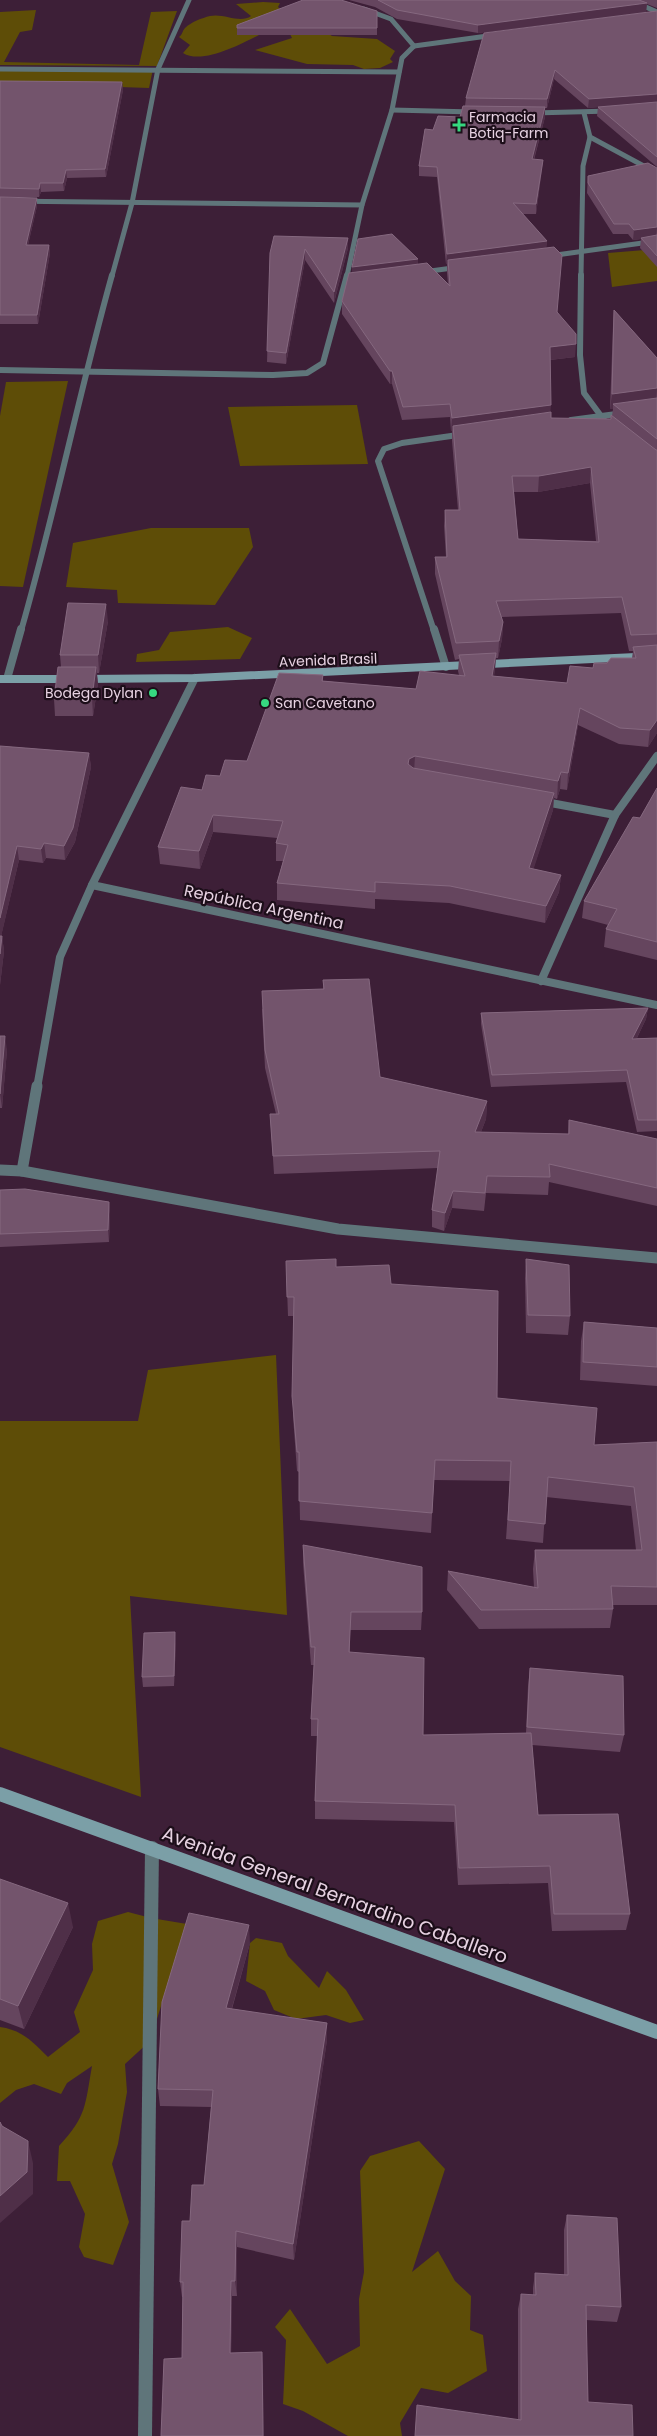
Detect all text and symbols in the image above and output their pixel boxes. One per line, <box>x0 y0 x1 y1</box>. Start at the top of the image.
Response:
place label: Farmacia Botiq-Farm <box>469 107 548 143</box>
marker: Farmacia Botiq-Farm <box>453 119 465 131</box>
street label: Avenida Brasil <box>278 648 378 672</box>
place label: Bodega Dylan <box>45 683 143 703</box>
marker: Bodega Dylan <box>147 687 159 699</box>
place label: San Cavetano <box>275 693 375 713</box>
marker: San Cavetano <box>259 697 271 709</box>
street label: República Argentina <box>182 879 346 935</box>
street label: Avenida General Bernardino Caballero <box>158 1820 512 1970</box>

